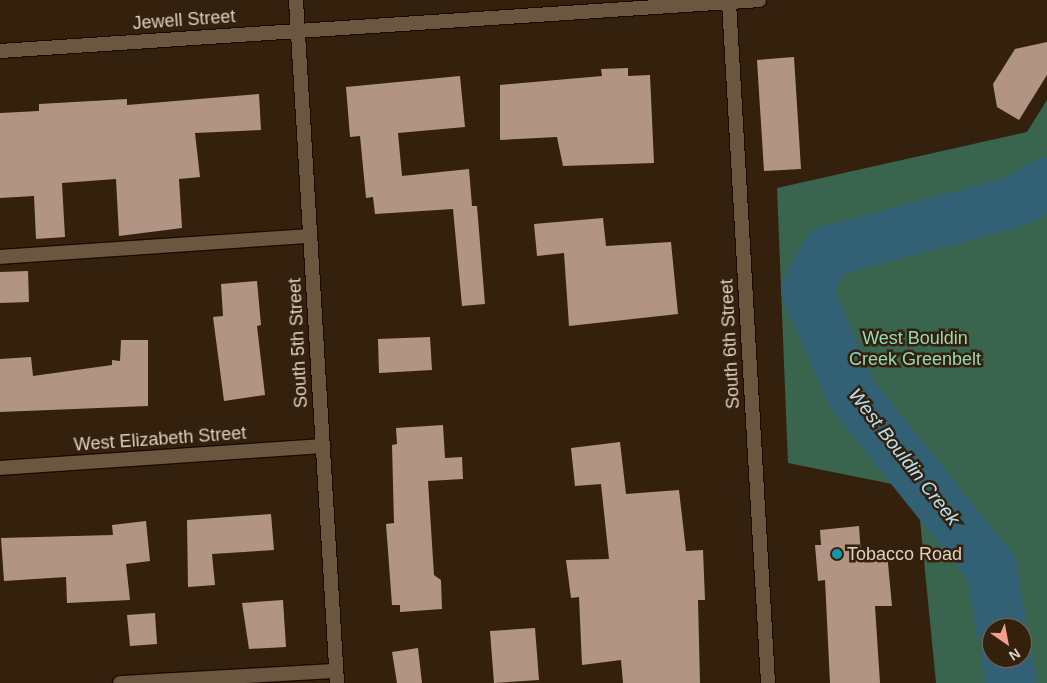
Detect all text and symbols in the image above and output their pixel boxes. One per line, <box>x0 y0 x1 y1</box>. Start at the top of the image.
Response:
street label: Jewell Street <box>132 6 236 34</box>
street label: South 5th Street <box>284 277 312 409</box>
street label: South 6th Street <box>716 278 744 410</box>
park label: West Bouldin Creek Greenbelt <box>849 328 981 370</box>
water label: West Bouldin Creek <box>843 384 965 530</box>
street label: West Elizabeth Street <box>73 422 247 456</box>
place label: Tobacco Road <box>847 543 962 565</box>
marker: Tobacco Road <box>831 548 843 560</box>
north arrow <box>982 618 1032 668</box>
text: N <box>1006 645 1023 664</box>

